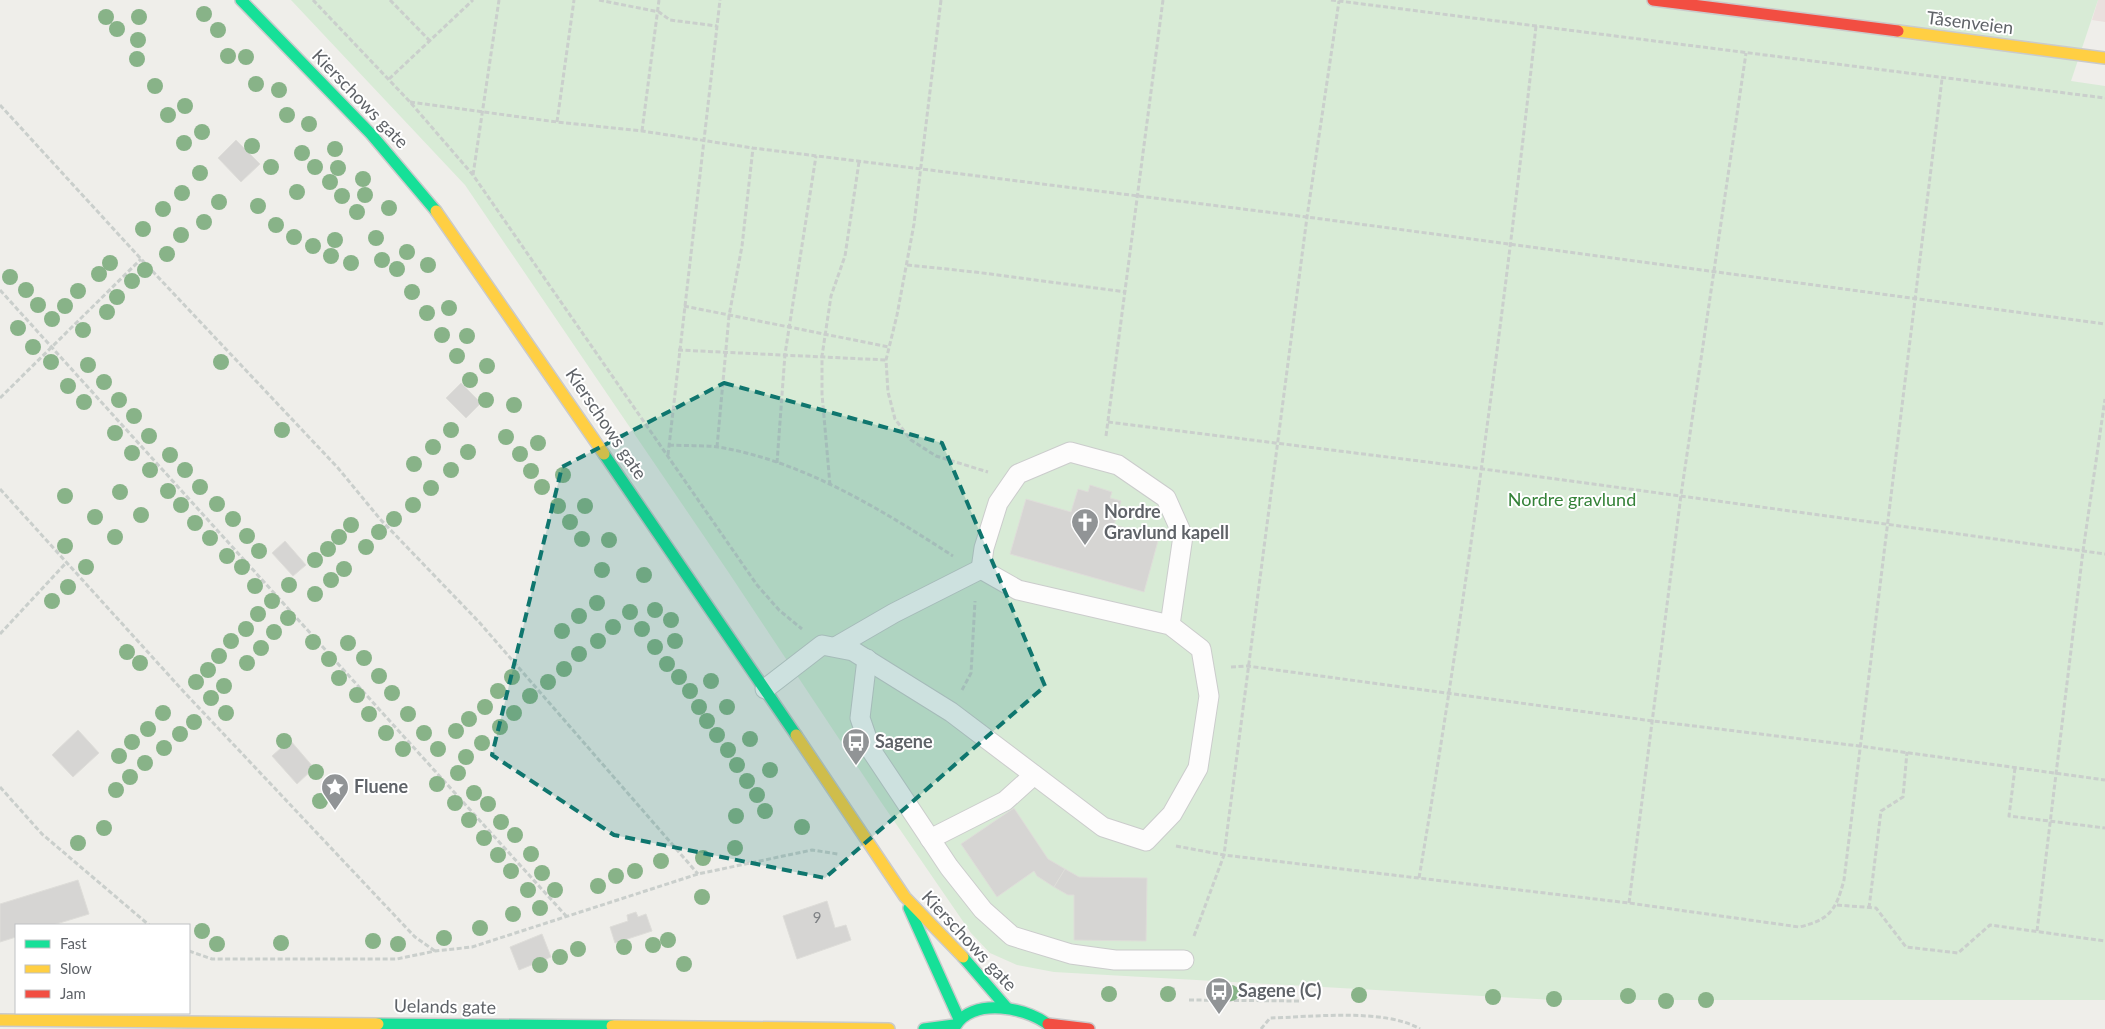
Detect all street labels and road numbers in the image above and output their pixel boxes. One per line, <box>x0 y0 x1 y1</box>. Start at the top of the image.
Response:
street label: Tåsenveien <box>1926 6 2015 38</box>
street label: Kierschows gate <box>308 44 414 152</box>
street label: Kierschows gate <box>562 364 652 483</box>
street label: Kierschows gate <box>918 886 1022 995</box>
street label: Uelands gate <box>394 994 496 1018</box>

